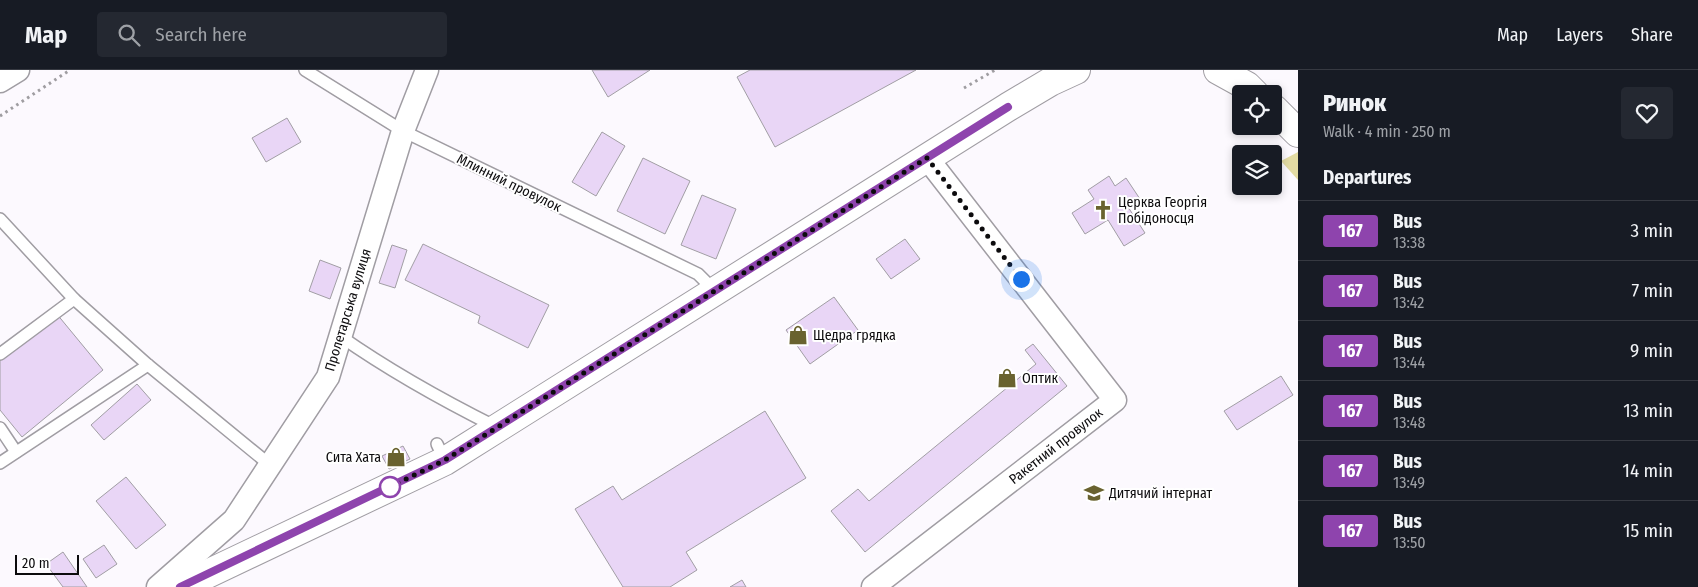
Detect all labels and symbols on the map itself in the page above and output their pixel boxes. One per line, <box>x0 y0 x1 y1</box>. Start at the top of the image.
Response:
street label: Млинний провулок <box>454 150 564 216</box>
place label: Церква Георгія Побідоносця <box>1118 194 1207 227</box>
church icon: Церква Георгія Побідоносця <box>1092 199 1114 221</box>
street label: Пролетарська вулиця <box>321 247 375 373</box>
your location <box>1009 267 1034 292</box>
shop icon: Щедра грядка <box>787 324 809 346</box>
place label: Щедра грядка <box>813 327 896 344</box>
shop icon: Оптик <box>996 367 1018 389</box>
place label: Оптик <box>1022 370 1058 387</box>
street label: Ракетний провулок <box>1006 404 1107 488</box>
shop icon: Сита Хата <box>385 446 407 468</box>
place label: Сита Хата <box>326 449 381 466</box>
unlabelled marker <box>379 476 401 498</box>
school or university icon: Дитячий інтернат <box>1083 482 1105 504</box>
place label: Дитячий інтернат <box>1108 485 1213 502</box>
scale bar <box>15 552 79 575</box>

